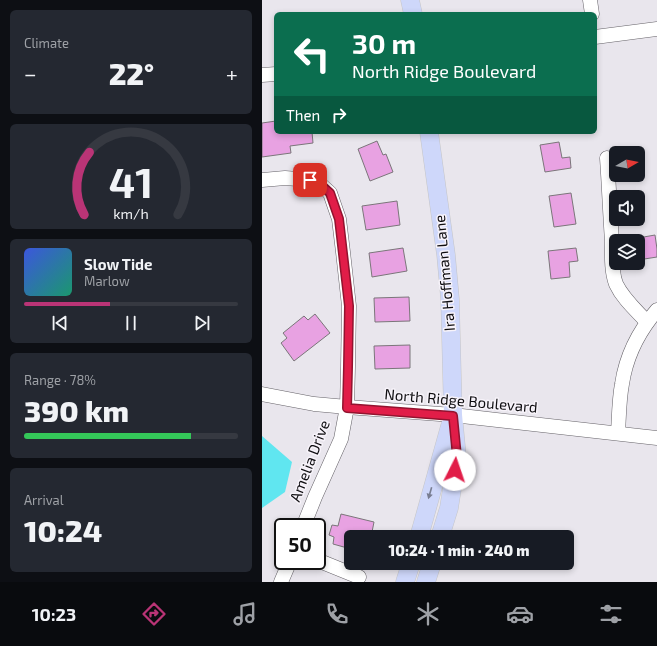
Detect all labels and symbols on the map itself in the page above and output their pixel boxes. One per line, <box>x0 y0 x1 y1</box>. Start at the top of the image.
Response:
north arrow <box>609 146 645 182</box>
pin <box>293 163 327 197</box>
street label: Ira Hoffman Lane <box>430 214 458 332</box>
street label: North Ridge Boulevard <box>384 384 538 416</box>
street label: Amelia Drive <box>285 417 333 504</box>
position arrow <box>434 449 476 491</box>
one-way arrow <box>427 487 433 500</box>
speed limit sign: 50 <box>274 518 326 570</box>

